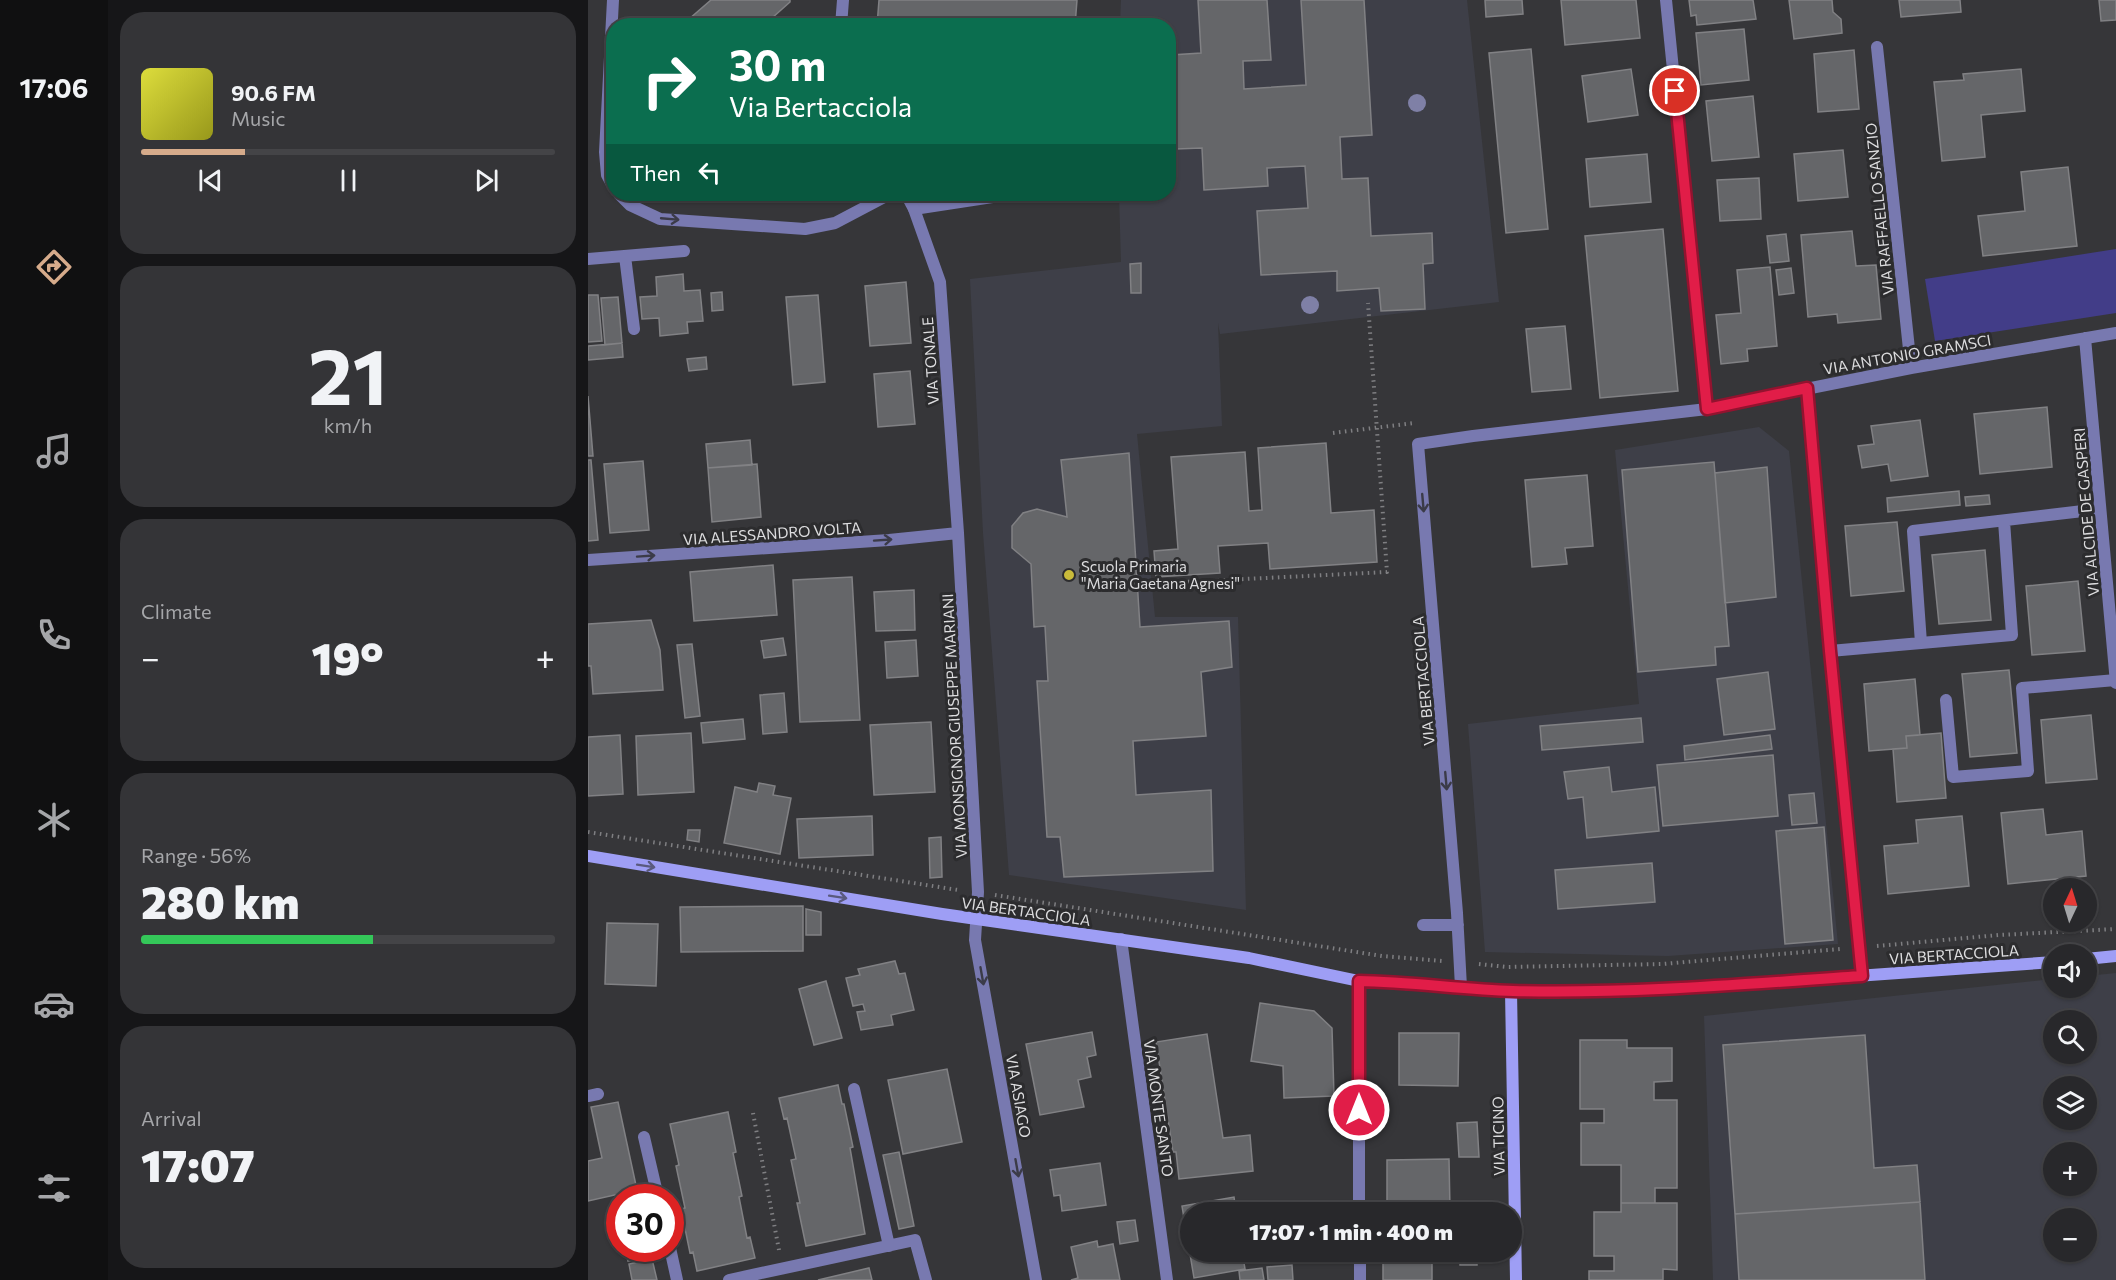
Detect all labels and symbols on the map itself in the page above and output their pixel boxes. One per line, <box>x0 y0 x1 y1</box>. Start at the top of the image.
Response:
pin <box>1649 65 1700 116</box>
street label: VIA RAFFAELLO SANZIO <box>1861 122 1897 296</box>
one-way arrow <box>659 214 679 225</box>
street label: VIA TONALE <box>918 316 942 406</box>
street label: VIA ANTONIO GRAMSCI <box>1822 330 1992 378</box>
street label: VIA ALCIDE DE GASPERI <box>2070 427 2102 597</box>
one-way arrow <box>1418 492 1429 512</box>
street label: VIA ALESSANDRO VOLTA <box>682 518 862 548</box>
one-way arrow <box>872 534 892 545</box>
one-way arrow <box>636 551 656 562</box>
place label: Scuola Primaria "Maria Gaetana Agnesi" <box>1081 557 1240 592</box>
marker: Scuola Primaria "Maria Gaetana Agnesi" <box>1062 568 1076 582</box>
street label: VIA MONSIGNOR GIUSEPPE MARIANI <box>938 593 970 859</box>
street label: VIA BERTACCIOLA <box>1408 615 1438 747</box>
one-way arrow <box>1441 770 1452 790</box>
one-way arrow <box>635 860 655 871</box>
north arrow <box>2043 878 2097 932</box>
one-way arrow <box>828 892 848 903</box>
street label: VIA BERTACCIOLA <box>960 893 1092 929</box>
street label: VIA BERTACCIOLA <box>1888 940 2020 968</box>
one-way arrow <box>977 965 988 985</box>
street label: VIA MONTE SANTO <box>1140 1038 1178 1178</box>
street label: VIA ASIAGO <box>1003 1053 1035 1139</box>
position arrow <box>1327 1078 1391 1142</box>
street label: VIA TICINO <box>1488 1096 1508 1176</box>
one-way arrow <box>1012 1157 1023 1177</box>
speed limit sign: 30 <box>606 1184 684 1262</box>

